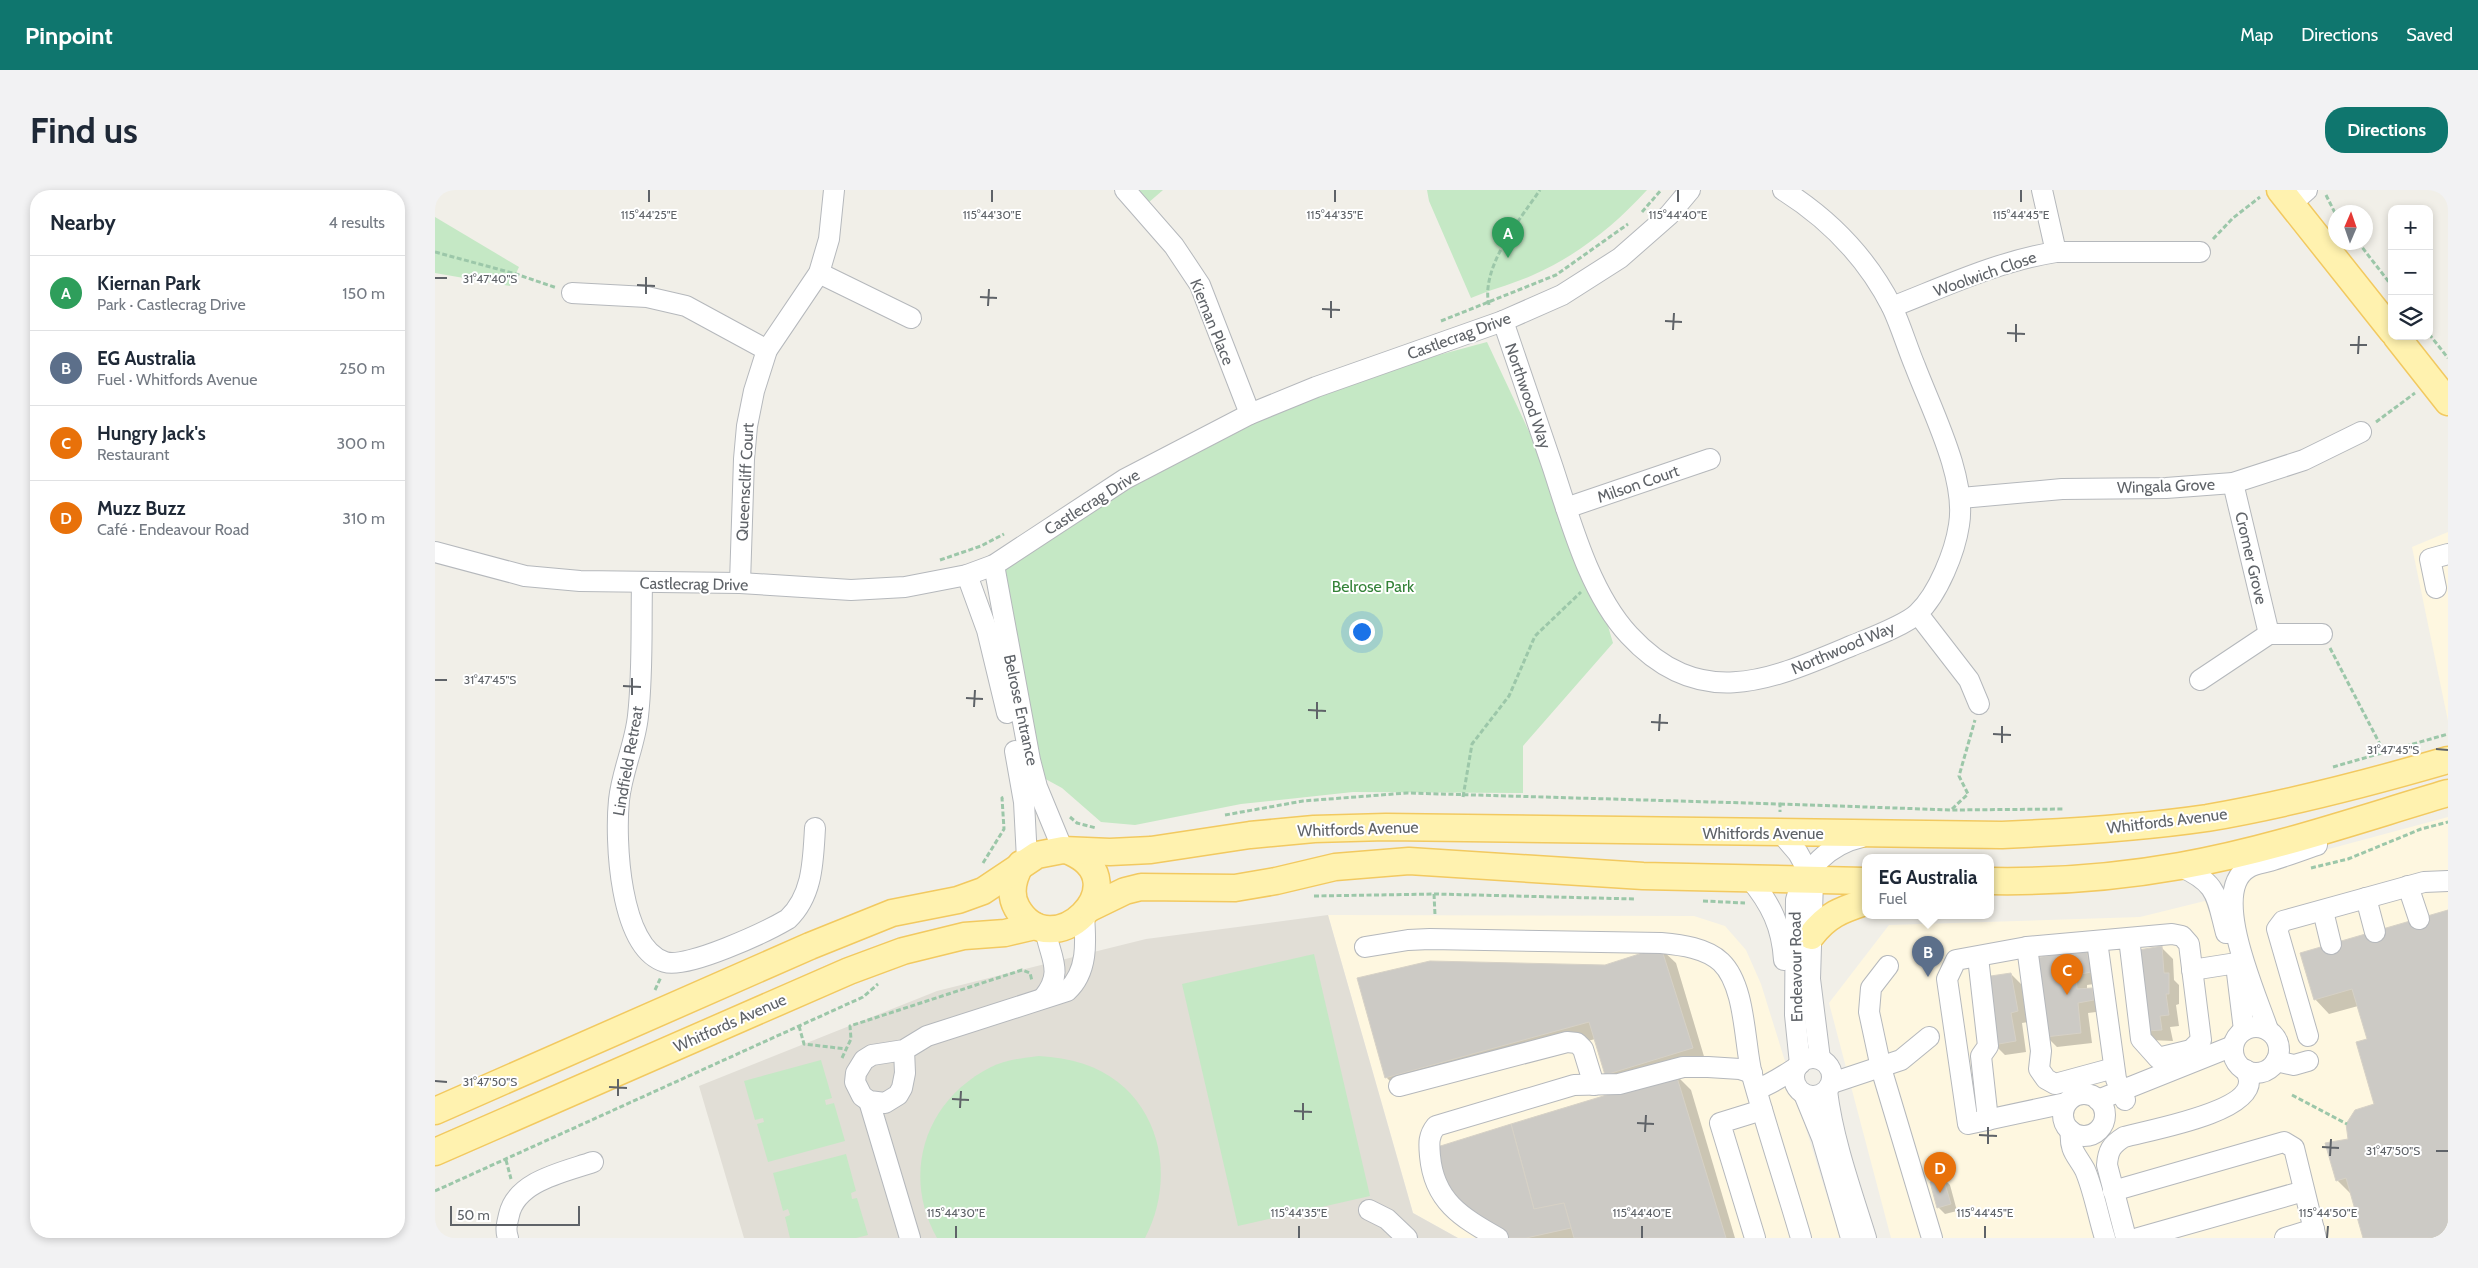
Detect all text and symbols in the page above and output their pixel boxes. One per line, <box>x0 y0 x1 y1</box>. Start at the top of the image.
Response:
text: Pinpoint <box>25 21 113 50</box>
text: Map <box>2240 24 2273 46</box>
text: Directions <box>2301 24 2378 46</box>
text: Saved <box>2406 24 2453 46</box>
button: Directions <box>2325 107 2448 153</box>
text: Find us <box>30 109 138 152</box>
north arrow <box>2328 205 2373 250</box>
map controls <box>2388 205 2433 340</box>
button: + <box>2388 205 2433 250</box>
text: 115°44'25"E <box>621 207 678 222</box>
text: 115°44'30"E <box>963 207 1022 222</box>
text: 115°44'35"E <box>1307 207 1364 222</box>
text: 115°44'40"E <box>1649 207 1708 222</box>
text: 115°44'45"E <box>1993 207 2050 222</box>
text: Nearby <box>50 210 116 235</box>
text: 4 results <box>328 213 385 232</box>
pin: A <box>1492 217 1524 258</box>
street label: Woolwich Close <box>1931 248 2039 300</box>
button: − <box>2388 250 2433 295</box>
text: 31°47'40"S <box>463 271 517 286</box>
text: Kiernan Park <box>97 272 201 295</box>
street label: Kiernan Place <box>1186 276 1238 368</box>
text: A <box>61 284 71 303</box>
text: 150 m <box>342 284 385 303</box>
text: Park · Castlecrag Drive <box>97 295 246 314</box>
button: layers <box>2388 295 2433 340</box>
street label: Castlecrag Drive <box>1405 308 1513 364</box>
street label: Northwood Way <box>1501 341 1555 451</box>
text: EG Australia <box>97 347 196 370</box>
text: B <box>61 359 71 378</box>
text: 250 m <box>339 359 385 378</box>
text: Fuel · Whitfords Avenue <box>97 370 257 389</box>
text: Hungry Jack's <box>97 422 206 445</box>
street label: Queenscliff Court <box>732 422 758 542</box>
text: C <box>61 434 71 453</box>
text: 300 m <box>336 434 385 453</box>
text: Restaurant <box>97 445 169 464</box>
street label: Milson Court <box>1595 461 1682 507</box>
street label: Castlecrag Drive <box>1041 465 1143 539</box>
street label: Wingala Grove <box>2117 475 2215 497</box>
text: Muzz Buzz <box>97 497 186 520</box>
text: D <box>60 509 72 528</box>
text: 310 m <box>342 509 385 528</box>
street label: Cromer Grove <box>2231 510 2271 606</box>
text: Café · Endeavour Road <box>97 520 249 539</box>
street label: Castlecrag Drive <box>639 574 749 594</box>
park label: Belrose Park <box>1332 577 1415 596</box>
street label: Northwood Way <box>1788 618 1898 678</box>
your location <box>1349 619 1375 645</box>
street label: Belrose Entrance <box>1000 653 1042 767</box>
text: 31°47'45"S <box>464 672 516 687</box>
street label: Lindfield Retreat <box>609 704 647 817</box>
text: 31°47'45"S <box>2367 742 2419 757</box>
street label: Whitfords Avenue <box>2106 804 2228 838</box>
street label: Whitfords Avenue <box>1297 817 1419 841</box>
street label: Whitfords Avenue <box>1702 824 1824 843</box>
popup <box>1862 854 1994 919</box>
text: EG Australia <box>1879 866 1977 889</box>
text: Fuel <box>1879 889 1907 908</box>
street label: Endeavour Road <box>1786 912 1806 1022</box>
pin: B <box>1912 936 1944 977</box>
pin: C <box>2051 954 2083 995</box>
street label: Whitfords Avenue <box>671 990 789 1056</box>
text: 31°47'50"S <box>463 1074 517 1089</box>
text: 31°47'50"S <box>2366 1143 2420 1158</box>
pin: D <box>1924 1152 1956 1193</box>
scale bar <box>450 1203 580 1226</box>
text: 115°44'30"E <box>927 1205 986 1220</box>
text: 115°44'35"E <box>1271 1205 1328 1220</box>
text: 115°44'40"E <box>1613 1205 1672 1220</box>
text: 115°44'45"E <box>1957 1205 2014 1220</box>
text: 115°44'50"E <box>2299 1205 2358 1220</box>
text: 50 m <box>457 1206 490 1224</box>

